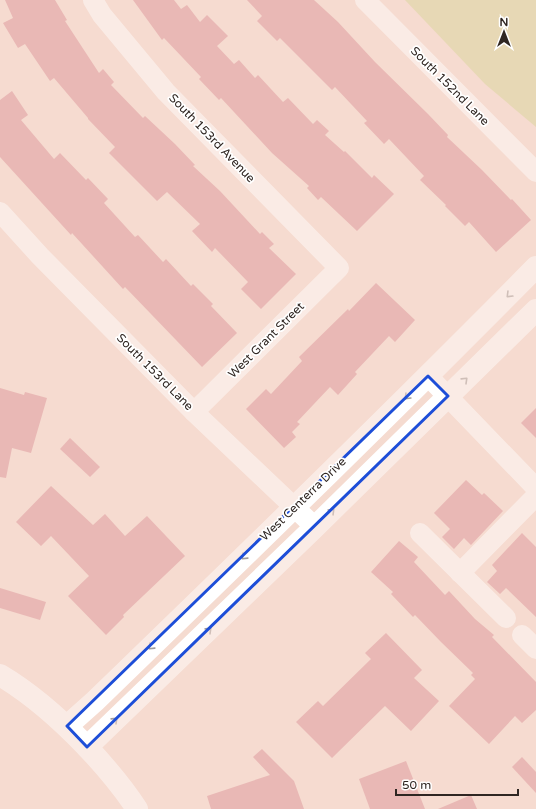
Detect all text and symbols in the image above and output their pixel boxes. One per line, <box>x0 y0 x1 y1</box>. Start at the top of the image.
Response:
north arrow <box>484 12 524 52</box>
text: N <box>500 16 508 29</box>
street label: South 152nd Lane <box>408 44 492 128</box>
street label: South 153rd Avenue <box>166 91 258 185</box>
one-way arrow <box>506 290 513 298</box>
street label: West Grant Street <box>225 299 307 381</box>
street label: South 153rd Lane <box>114 331 196 413</box>
one-way arrow <box>460 377 468 385</box>
one-way arrow <box>404 392 412 400</box>
street label: West Centerra Drive <box>257 454 349 544</box>
one-way arrow <box>327 508 335 515</box>
one-way arrow <box>241 552 249 560</box>
one-way arrow <box>204 628 211 635</box>
one-way arrow <box>148 642 156 650</box>
one-way arrow <box>110 717 118 725</box>
scale bar <box>396 771 518 797</box>
text: 50 m <box>402 778 431 792</box>

